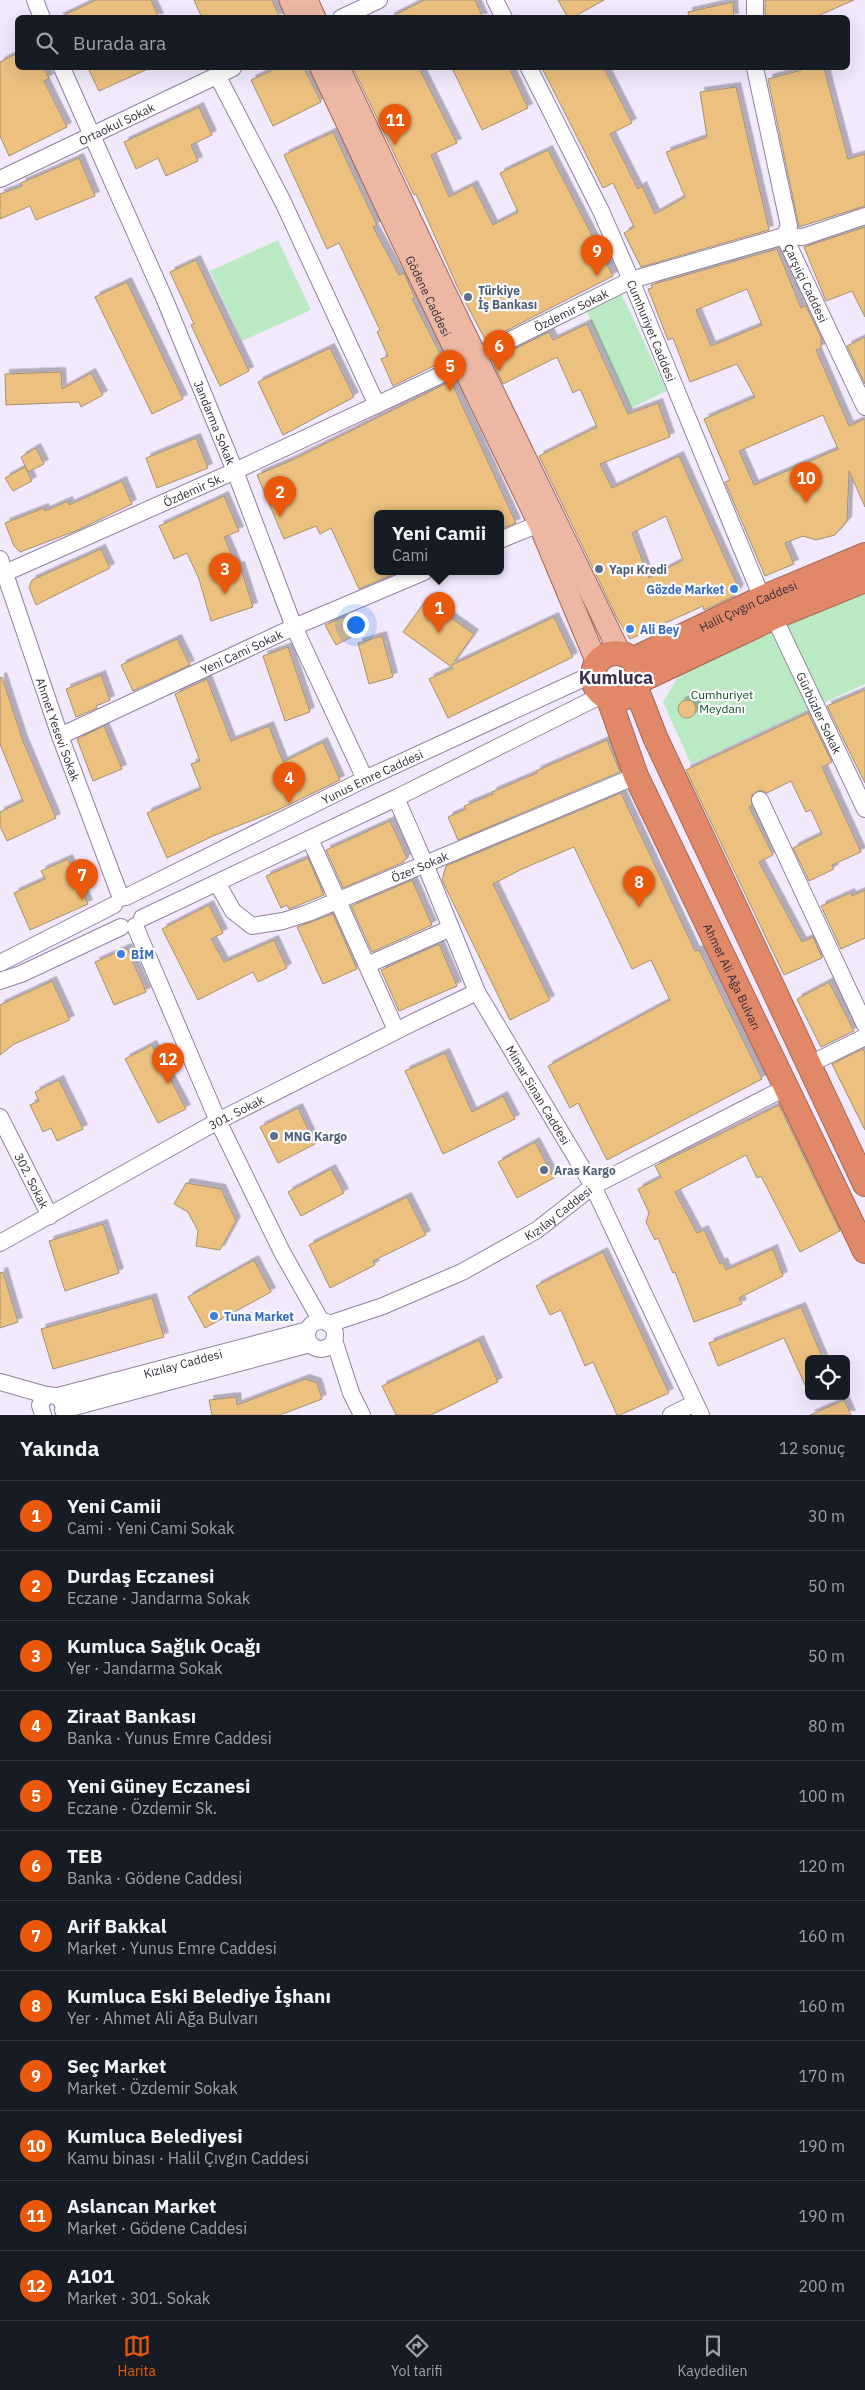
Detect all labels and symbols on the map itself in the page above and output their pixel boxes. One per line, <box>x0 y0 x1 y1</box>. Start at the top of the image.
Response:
street label: Ortaokul Sokak <box>76 99 157 148</box>
pin: 11 <box>379 104 411 145</box>
pin: 9 <box>581 235 613 276</box>
street label: Çarşıiçi Caddesi <box>781 241 831 325</box>
street label: Gödene Caddesi <box>403 253 455 339</box>
street label: Cumhuriyet Caddesi <box>624 277 679 384</box>
place label: Türkiye İş Bankası <box>478 283 537 312</box>
street label: Özdemir Sokak <box>531 285 611 335</box>
marker: Türkiye İş Bankası <box>462 291 474 303</box>
pin: 6 <box>483 330 515 371</box>
pin: 5 <box>434 350 466 391</box>
street label: Jandarma Sokak <box>191 378 239 467</box>
pin: 10 <box>790 462 822 503</box>
street label: Özdemir Sk. <box>161 469 226 509</box>
pin: 2 <box>264 476 296 517</box>
pin: 3 <box>209 553 241 594</box>
place label: Yapı Kredi <box>609 562 667 577</box>
marker: Yapı Kredi <box>593 563 605 575</box>
street label: Halil Çıvgın Caddesi <box>697 577 799 634</box>
place label: Gözde Market <box>646 582 724 597</box>
marker: Gözde Market <box>728 583 740 595</box>
pin: 1 <box>423 592 455 633</box>
your location <box>343 612 369 638</box>
place label: Ali Bey <box>640 622 680 637</box>
marker: Ali Bey <box>624 623 636 635</box>
street label: Yeni Cami Sokak <box>198 626 285 677</box>
district label: Kumluca <box>579 666 653 689</box>
street label: Gürbüzler Sokak <box>794 669 845 757</box>
street label: Ahmet Yesevi Sokak <box>33 676 84 784</box>
park label: Cumhuriyet Meydanı <box>691 687 753 716</box>
street label: Yunus Emre Caddesi <box>319 746 425 807</box>
pin: 4 <box>273 762 305 803</box>
street label: Özer Sokak <box>389 848 451 885</box>
pin: 7 <box>66 859 98 900</box>
pin: 8 <box>623 866 655 907</box>
street label: Ahmet Ali Ağa Bulvarı <box>701 921 765 1032</box>
place label: BİM <box>131 947 154 962</box>
marker: BİM <box>115 948 127 960</box>
street label: Mimar Sinan Caddesi <box>503 1042 574 1147</box>
pin: 12 <box>152 1043 184 1084</box>
street label: 301. Sokak <box>206 1091 267 1132</box>
place label: MNG Kargo <box>284 1129 347 1144</box>
marker: MNG Kargo <box>268 1130 280 1142</box>
street label: 302. Sokak <box>12 1150 53 1211</box>
place label: Aras Kargo <box>554 1163 616 1178</box>
marker: Aras Kargo <box>538 1164 550 1176</box>
street label: Kızılay Caddesi <box>522 1182 595 1243</box>
place label: Tuna Market <box>224 1309 294 1324</box>
marker: Tuna Market <box>208 1310 220 1322</box>
street label: Kızılay Caddesi <box>142 1346 224 1381</box>

